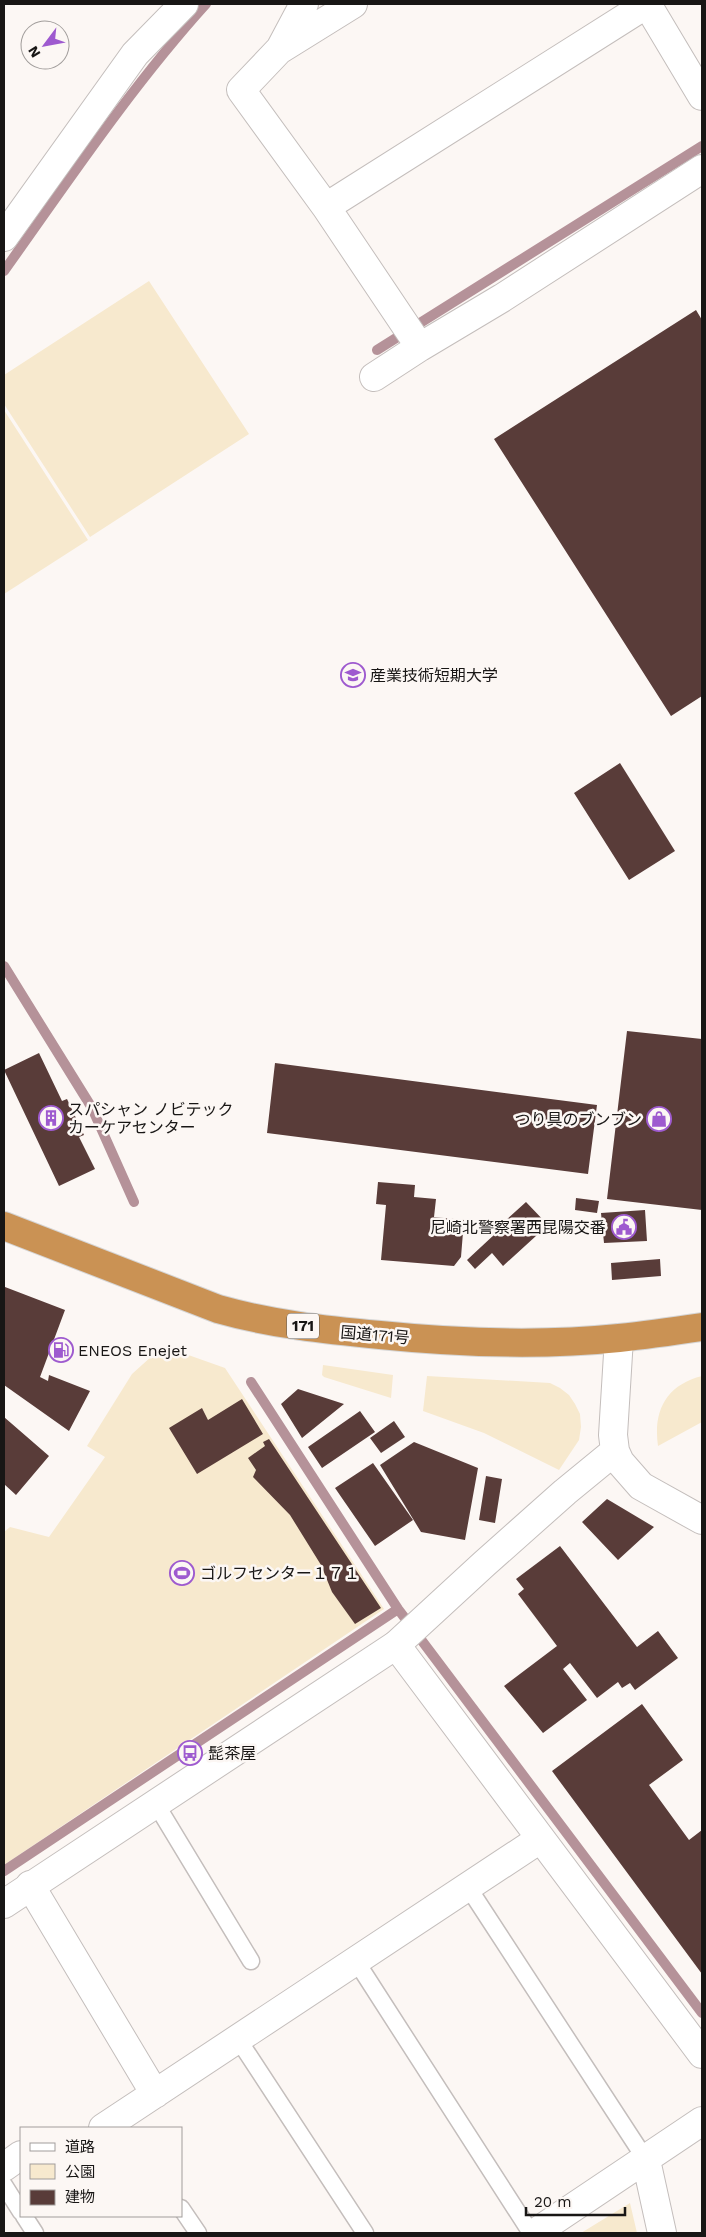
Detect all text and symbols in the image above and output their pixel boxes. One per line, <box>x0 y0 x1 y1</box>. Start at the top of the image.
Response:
north arrow <box>20 20 70 70</box>
text: N <box>24 43 44 61</box>
school or university icon: 産業技術短期大学 <box>340 662 366 688</box>
place label: 産業技術短期大学 <box>370 666 498 685</box>
place label: スパシャン ノビテック カーケアセンター <box>68 1100 233 1137</box>
building icon: スパシャン ノビテック カーケアセンター <box>38 1105 64 1131</box>
shop icon: つり具のブンブン <box>646 1106 672 1132</box>
place label: つり具のブンブン <box>514 1110 642 1129</box>
public building icon: 尼崎北警察署西昆陽交番 <box>611 1214 637 1240</box>
place label: 尼崎北警察署西昆陽交番 <box>430 1218 606 1237</box>
road number: 171 <box>287 1314 319 1338</box>
street label: 国道171号 <box>340 1323 410 1347</box>
fuel station icon: ENEOS Enejet <box>48 1337 74 1363</box>
place label: ENEOS Enejet <box>78 1341 187 1360</box>
sports icon: ゴルフセンター１７１ <box>169 1560 195 1586</box>
place label: ゴルフセンター１７１ <box>200 1564 360 1583</box>
bus stop icon: 髭茶屋 <box>177 1740 203 1766</box>
place label: 髭茶屋 <box>208 1744 256 1763</box>
legend <box>20 2127 182 2217</box>
text: 道路 <box>65 2138 95 2156</box>
text: 公園 <box>65 2163 95 2181</box>
scale bar <box>526 2184 625 2216</box>
text: 建物 <box>65 2188 95 2206</box>
text: 20 m <box>534 2193 572 2211</box>

